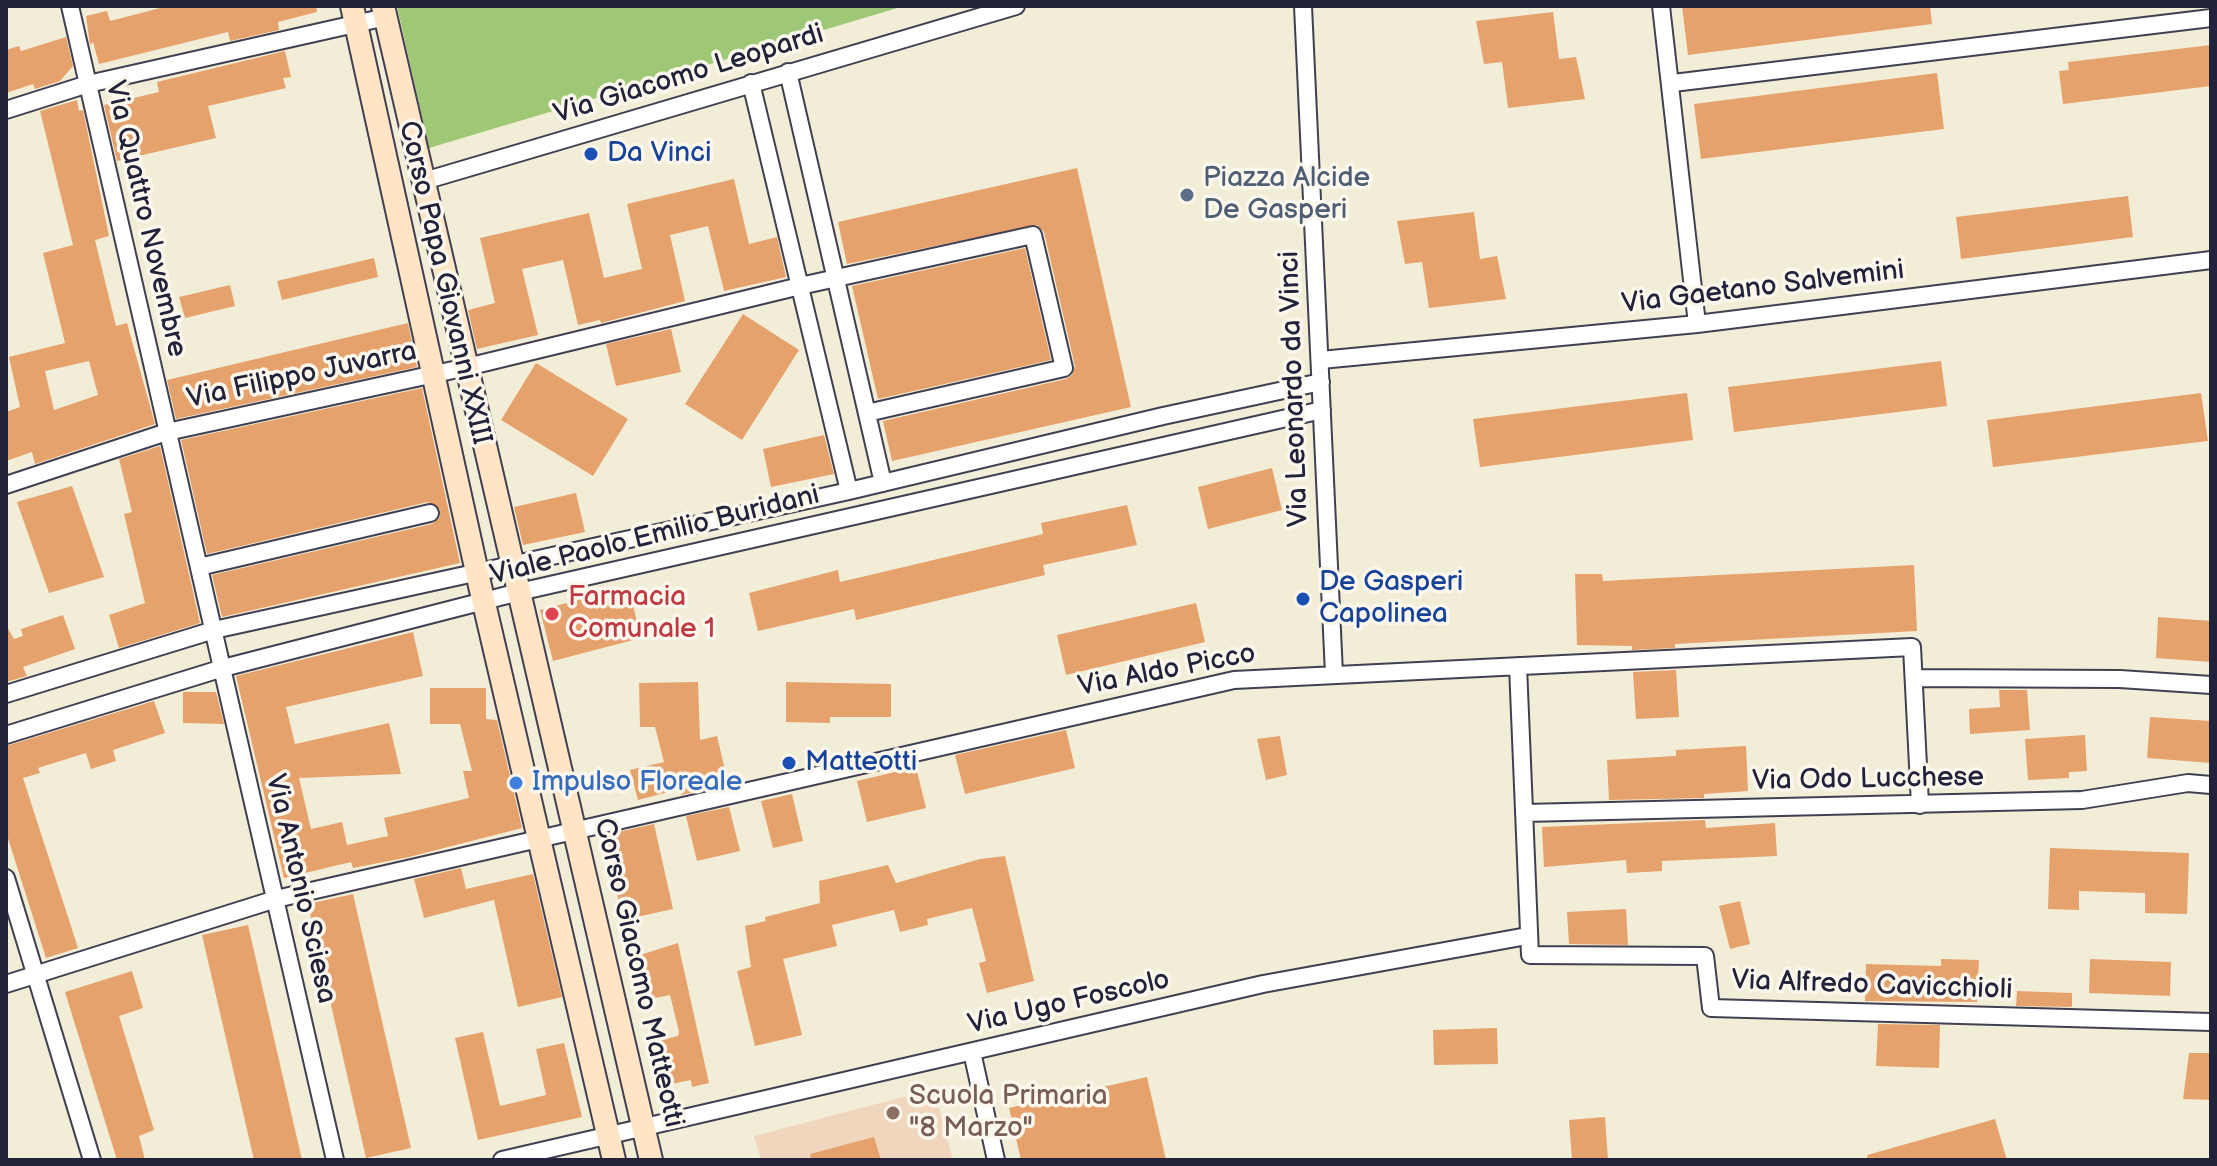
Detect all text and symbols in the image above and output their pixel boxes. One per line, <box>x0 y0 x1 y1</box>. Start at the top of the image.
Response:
street label: Via Giacomo Leopardi <box>550 18 828 132</box>
street label: Via Quattro Novembre <box>97 78 193 360</box>
street label: Corso Papa Giovanni XXIII <box>390 118 498 448</box>
place label: Da Vinci <box>607 137 712 171</box>
marker: Da Vinci <box>582 145 600 163</box>
place label: Piazza Alcide De Gasperi <box>1203 162 1370 228</box>
marker: Piazza Alcide De Gasperi <box>1178 186 1196 204</box>
street label: Via Leonardo da Vinci <box>1273 250 1317 528</box>
street label: Via Gaetano Salvemini <box>1620 254 1906 322</box>
street label: Via Filippo Juvarra <box>184 335 420 417</box>
street label: Viale Paolo Emilio Buridani <box>487 479 823 593</box>
place label: De Gasperi Capolinea <box>1319 566 1463 632</box>
place label: Farmacia Comunale 1 <box>568 581 715 647</box>
marker: De Gasperi Capolinea <box>1294 590 1312 608</box>
marker: Farmacia Comunale 1 <box>543 605 561 623</box>
street label: Via Aldo Picco <box>1076 637 1258 705</box>
place label: Matteotti <box>805 746 917 780</box>
marker: Matteotti <box>780 754 798 772</box>
street label: Via Odo Lucchese <box>1752 761 1984 799</box>
place label: Impulso Floreale <box>532 766 742 800</box>
street label: Via Antonio Sciesa <box>257 771 343 1007</box>
marker: Impulso Floreale <box>507 774 525 792</box>
street label: Corso Giacomo Matteotti <box>586 815 690 1131</box>
street label: Via Ugo Foscolo <box>965 963 1173 1043</box>
street label: Via Alfredo Cavicchioli <box>1731 964 2013 1008</box>
place label: Scuola Primaria "8 Marzo" <box>909 1080 1108 1146</box>
marker: Scuola Primaria "8 Marzo" <box>884 1104 902 1122</box>

